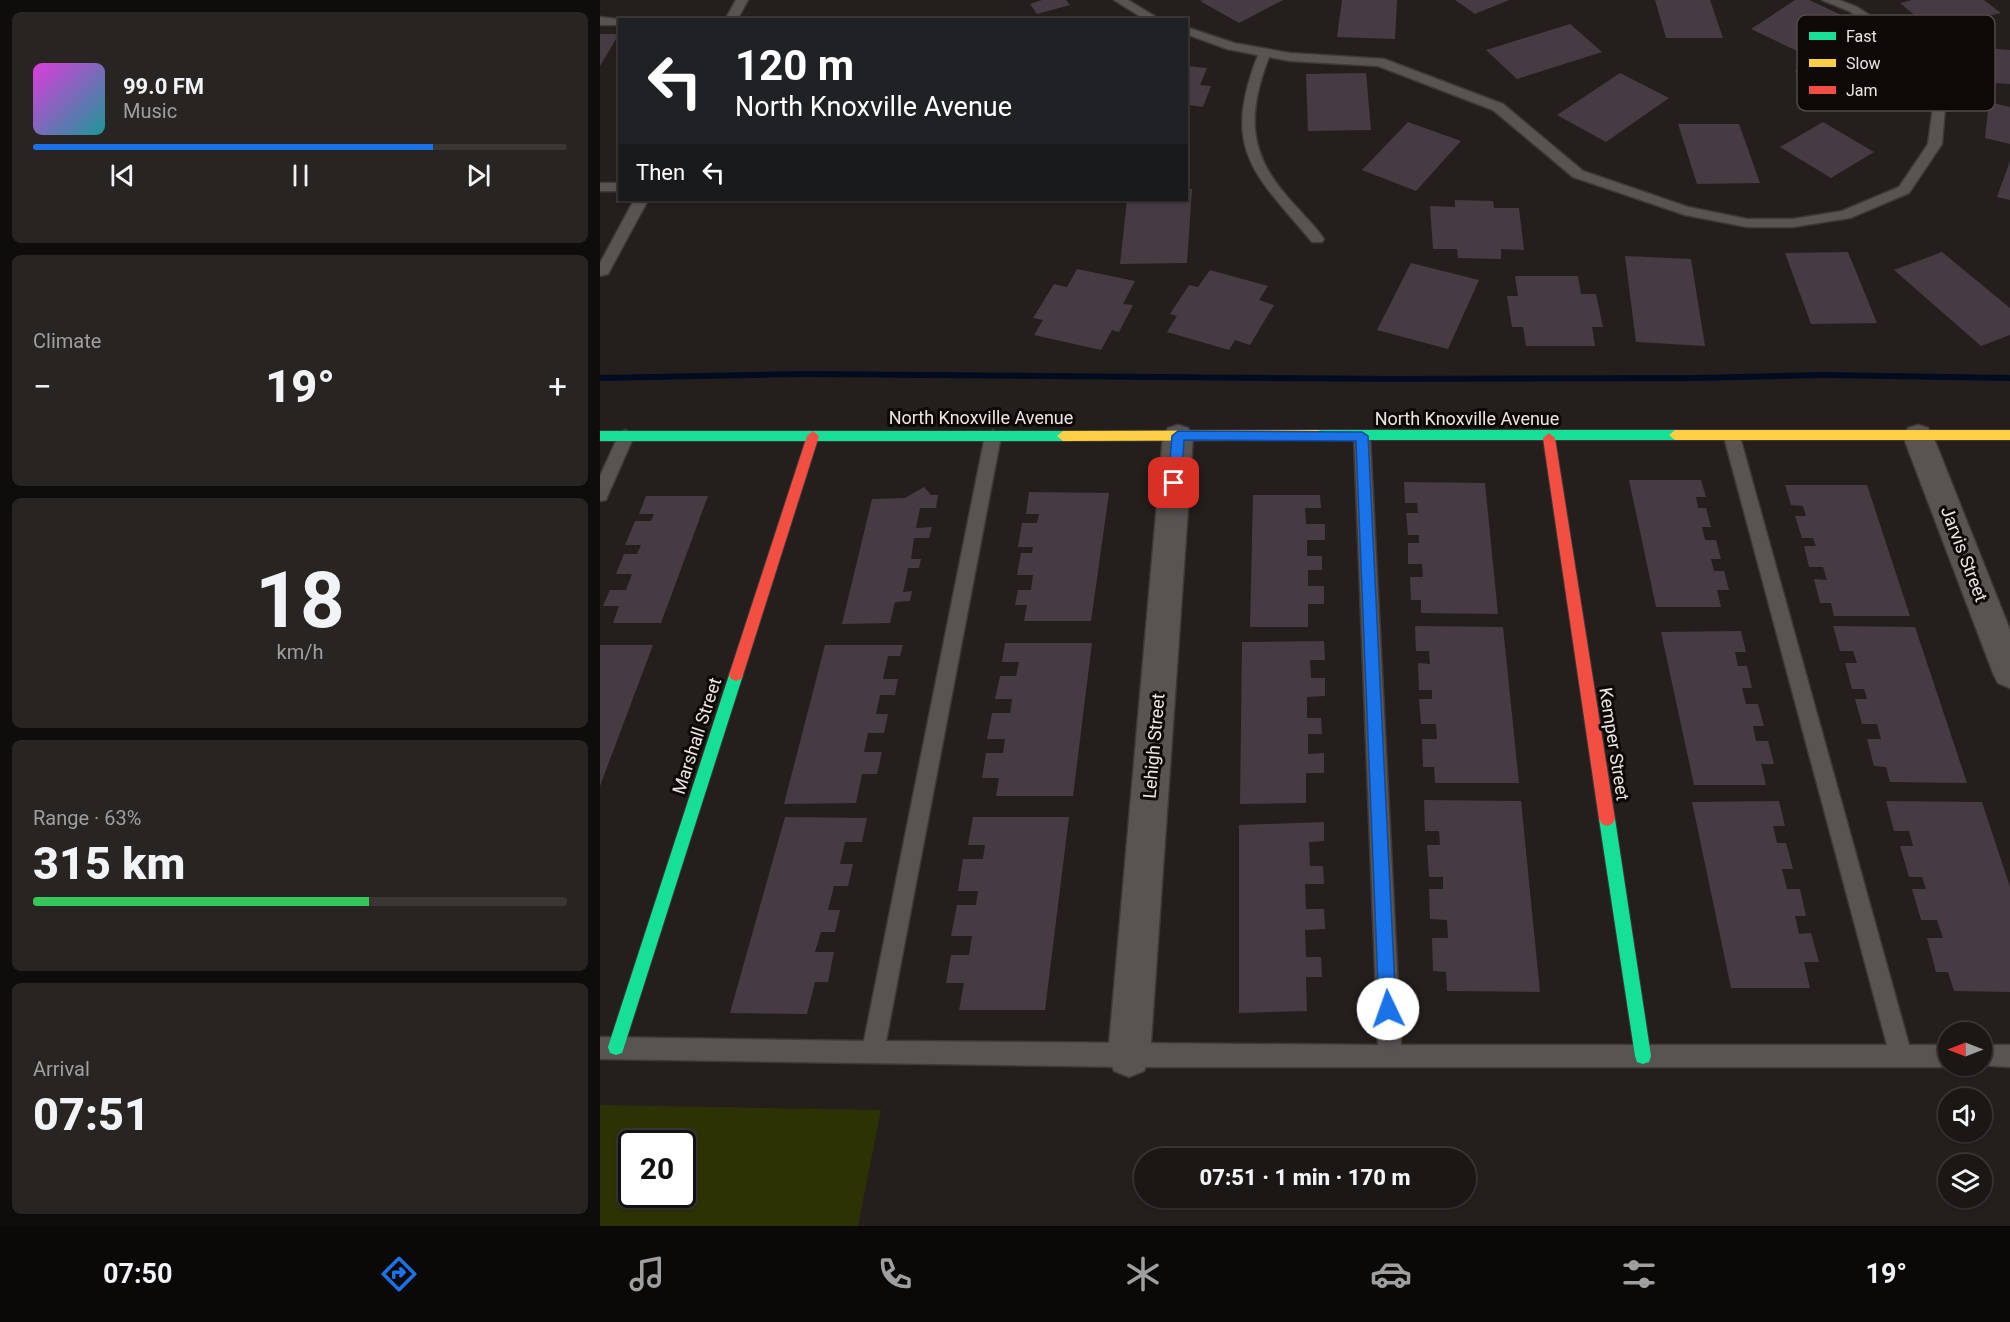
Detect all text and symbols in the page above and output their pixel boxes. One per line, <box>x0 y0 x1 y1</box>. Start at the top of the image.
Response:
legend <box>1797 15 1995 111</box>
text: Fast <box>1846 27 1877 46</box>
text: 120 m <box>735 41 854 90</box>
icon: left <box>636 42 714 120</box>
text: Slow <box>1846 54 1881 73</box>
text: 99.0 FM <box>123 74 204 99</box>
text: Jam <box>1846 81 1878 100</box>
text: North Knoxville Avenue <box>735 91 1012 123</box>
text: Music <box>123 99 177 123</box>
icon: left <box>697 156 730 189</box>
icon: previous <box>106 159 139 192</box>
icon: pause <box>284 159 317 192</box>
icon: next <box>462 159 495 192</box>
text: Then <box>636 160 685 185</box>
text: Climate <box>33 329 101 353</box>
text: 19° <box>265 360 335 413</box>
text: − <box>33 367 52 406</box>
text: + <box>548 367 567 406</box>
street label: North Knoxville Avenue <box>889 407 1073 428</box>
street label: North Knoxville Avenue <box>1375 408 1559 429</box>
pin <box>1148 457 1199 508</box>
icon: arrive <box>1157 466 1190 499</box>
street label: Jarvis Street <box>1937 503 1992 605</box>
text: 18 <box>255 555 345 646</box>
text: km/h <box>277 640 323 664</box>
street label: Marshall Street <box>668 675 725 797</box>
street label: Kemper Street <box>1595 686 1634 802</box>
street label: Lehigh Street <box>1138 692 1169 799</box>
text: Range · 63% <box>33 806 141 830</box>
text: 315 km <box>33 837 185 890</box>
position arrow <box>1356 977 1420 1041</box>
north arrow <box>1938 1022 1992 1076</box>
map controls <box>1938 1022 1992 1208</box>
text: Arrival <box>33 1057 90 1081</box>
text: 07:51 <box>33 1088 150 1141</box>
button: sound <box>1938 1088 1992 1142</box>
speed limit sign: 20 <box>618 1130 696 1208</box>
button: layers <box>1938 1154 1992 1208</box>
text: 07:51 · 1 min · 170 m <box>1200 1165 1410 1190</box>
icon: directions <box>378 1253 420 1295</box>
icon: music <box>626 1253 668 1295</box>
icon: phone <box>874 1253 916 1295</box>
icon: climate <box>1122 1253 1164 1295</box>
icon: car <box>1370 1253 1412 1295</box>
icon: filters <box>1618 1253 1660 1295</box>
text: 07:50 <box>103 1258 173 1290</box>
text: 19° <box>1866 1258 1907 1290</box>

